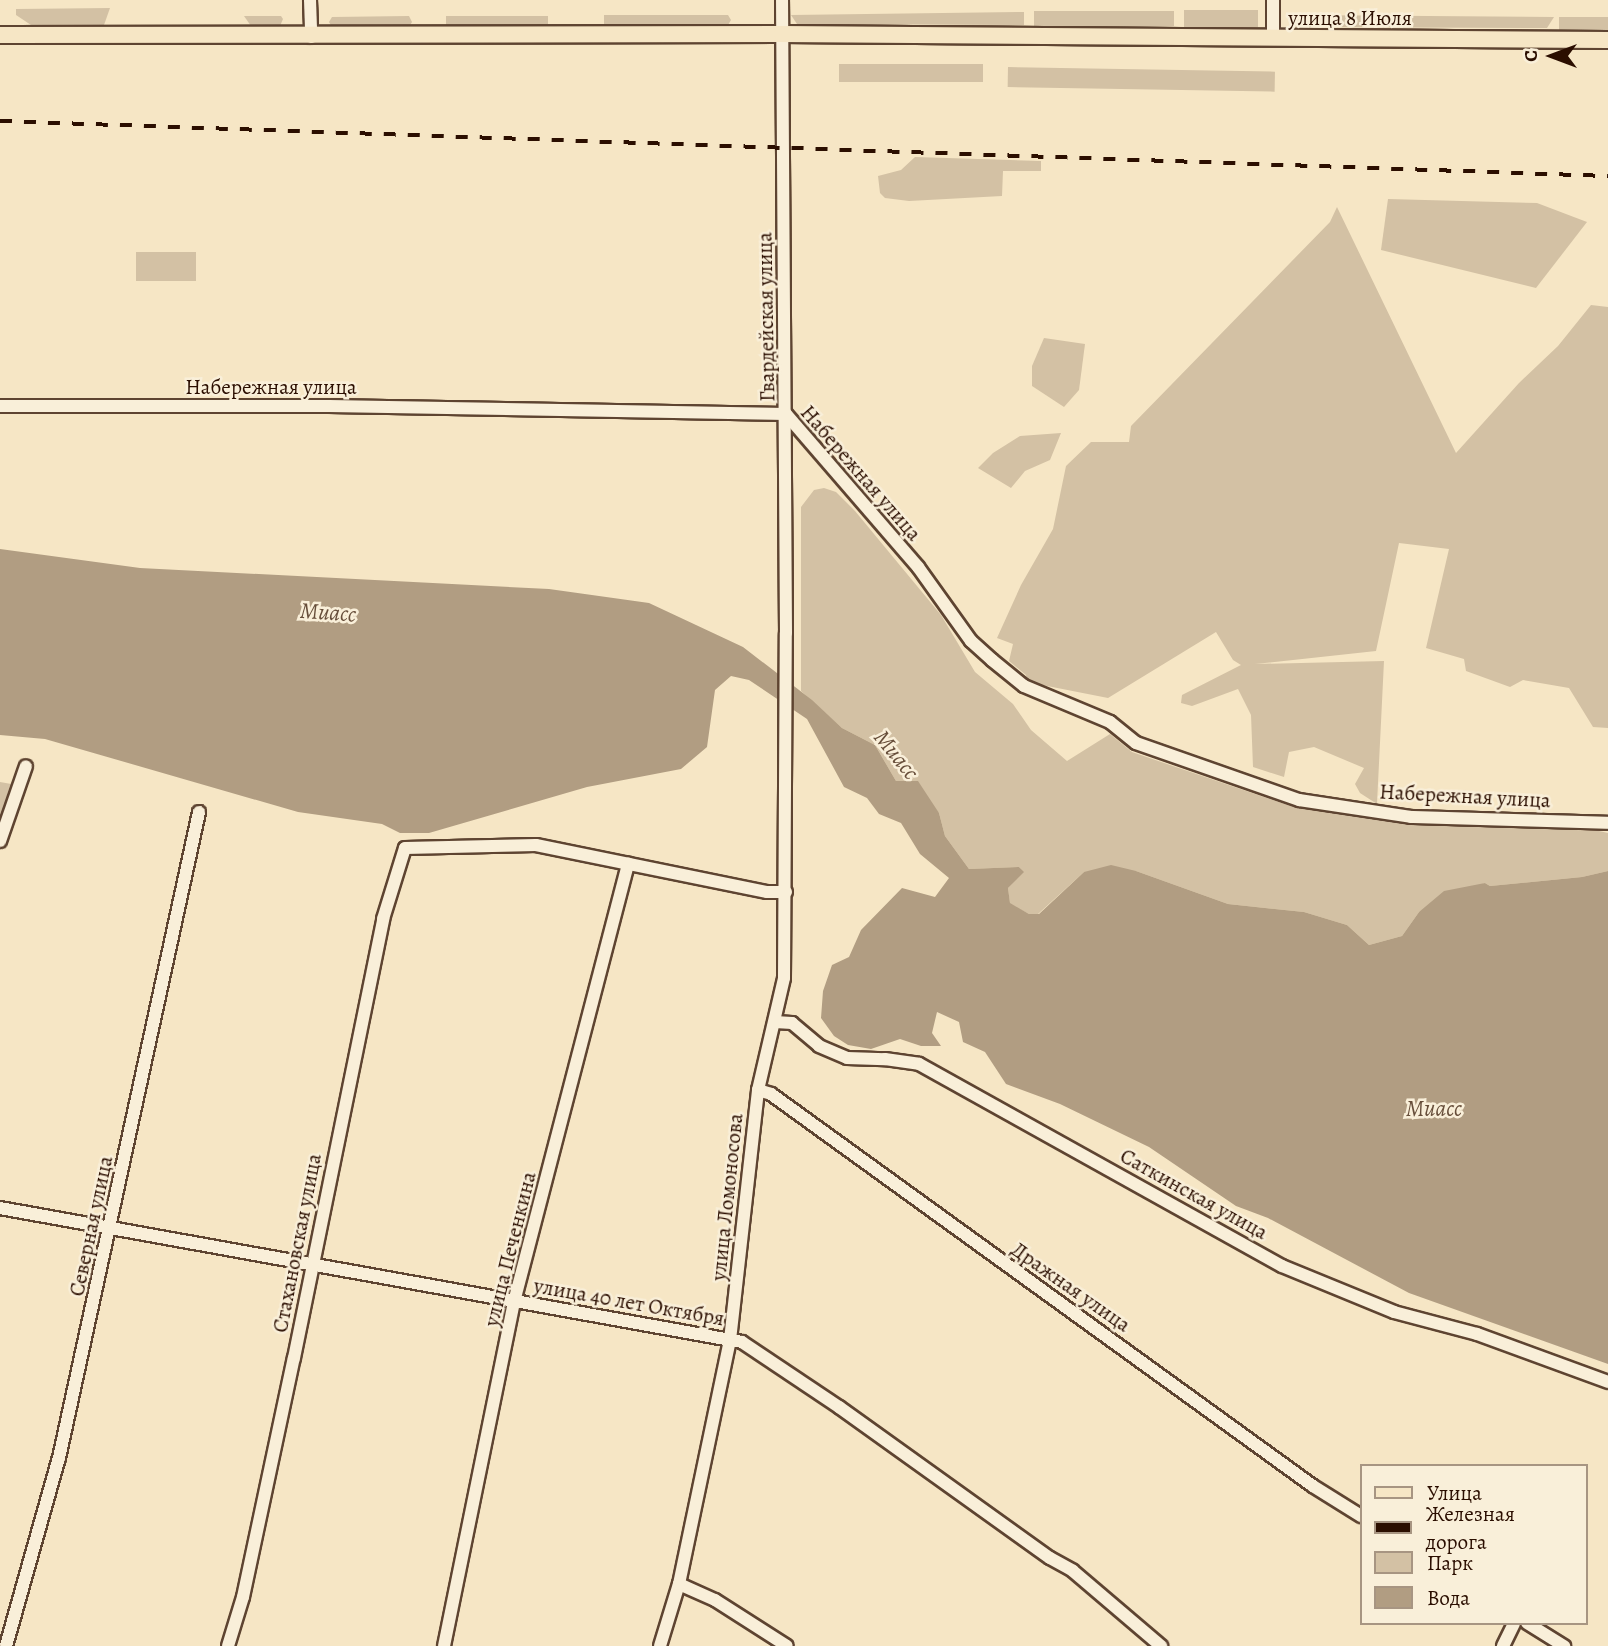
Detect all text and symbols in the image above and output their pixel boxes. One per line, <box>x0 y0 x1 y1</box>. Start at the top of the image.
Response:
street label: улица 8 Июля <box>1288 5 1412 31</box>
north arrow <box>1517 21 1587 91</box>
text: С <box>1518 50 1544 62</box>
street label: Гвардейская улица <box>752 232 780 402</box>
street label: Набережная улица <box>185 374 357 400</box>
street label: Набережная улица <box>795 400 927 546</box>
water label: Миасс <box>299 597 357 629</box>
water label: Миасс <box>868 724 924 786</box>
street label: Набережная улица <box>1379 779 1551 813</box>
water label: Миасс <box>1406 1095 1462 1123</box>
street label: улица Ломоносова <box>706 1112 748 1282</box>
street label: Саткинская улица <box>1116 1143 1272 1245</box>
street label: Стахановская улица <box>267 1151 327 1335</box>
street label: Северная улица <box>64 1154 118 1298</box>
street label: улица Печенкина <box>479 1169 541 1329</box>
street label: Дражная улица <box>1007 1237 1135 1337</box>
street label: улица 40 лет Октября <box>532 1273 726 1331</box>
legend <box>1360 1464 1587 1625</box>
text: Улица <box>1427 1479 1482 1507</box>
text: Железная дорога <box>1426 1500 1515 1556</box>
text: Парк <box>1427 1549 1473 1577</box>
text: Вода <box>1427 1584 1470 1612</box>

